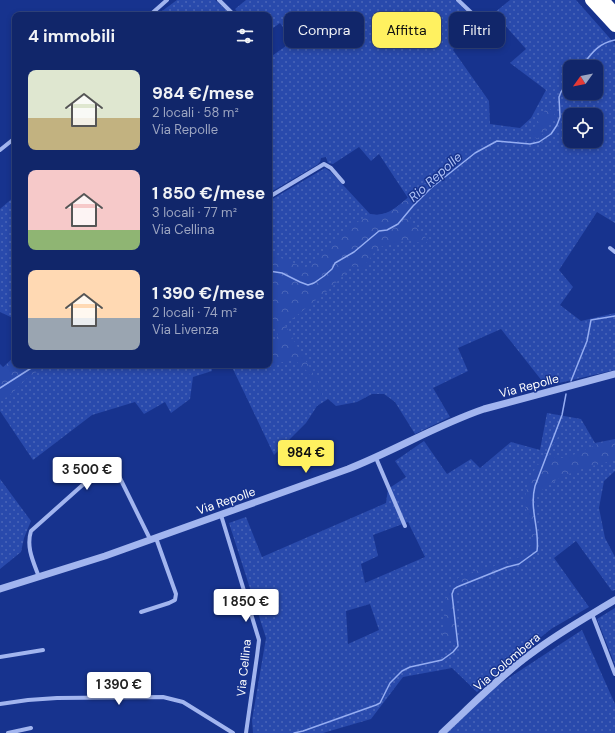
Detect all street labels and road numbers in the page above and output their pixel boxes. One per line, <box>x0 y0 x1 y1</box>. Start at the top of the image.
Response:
street label: Via Repolle <box>497 370 561 402</box>
street label: Via Repolle <box>195 483 258 518</box>
street label: Via Colombera <box>470 629 544 695</box>
street label: Via Cellina <box>233 638 255 698</box>

